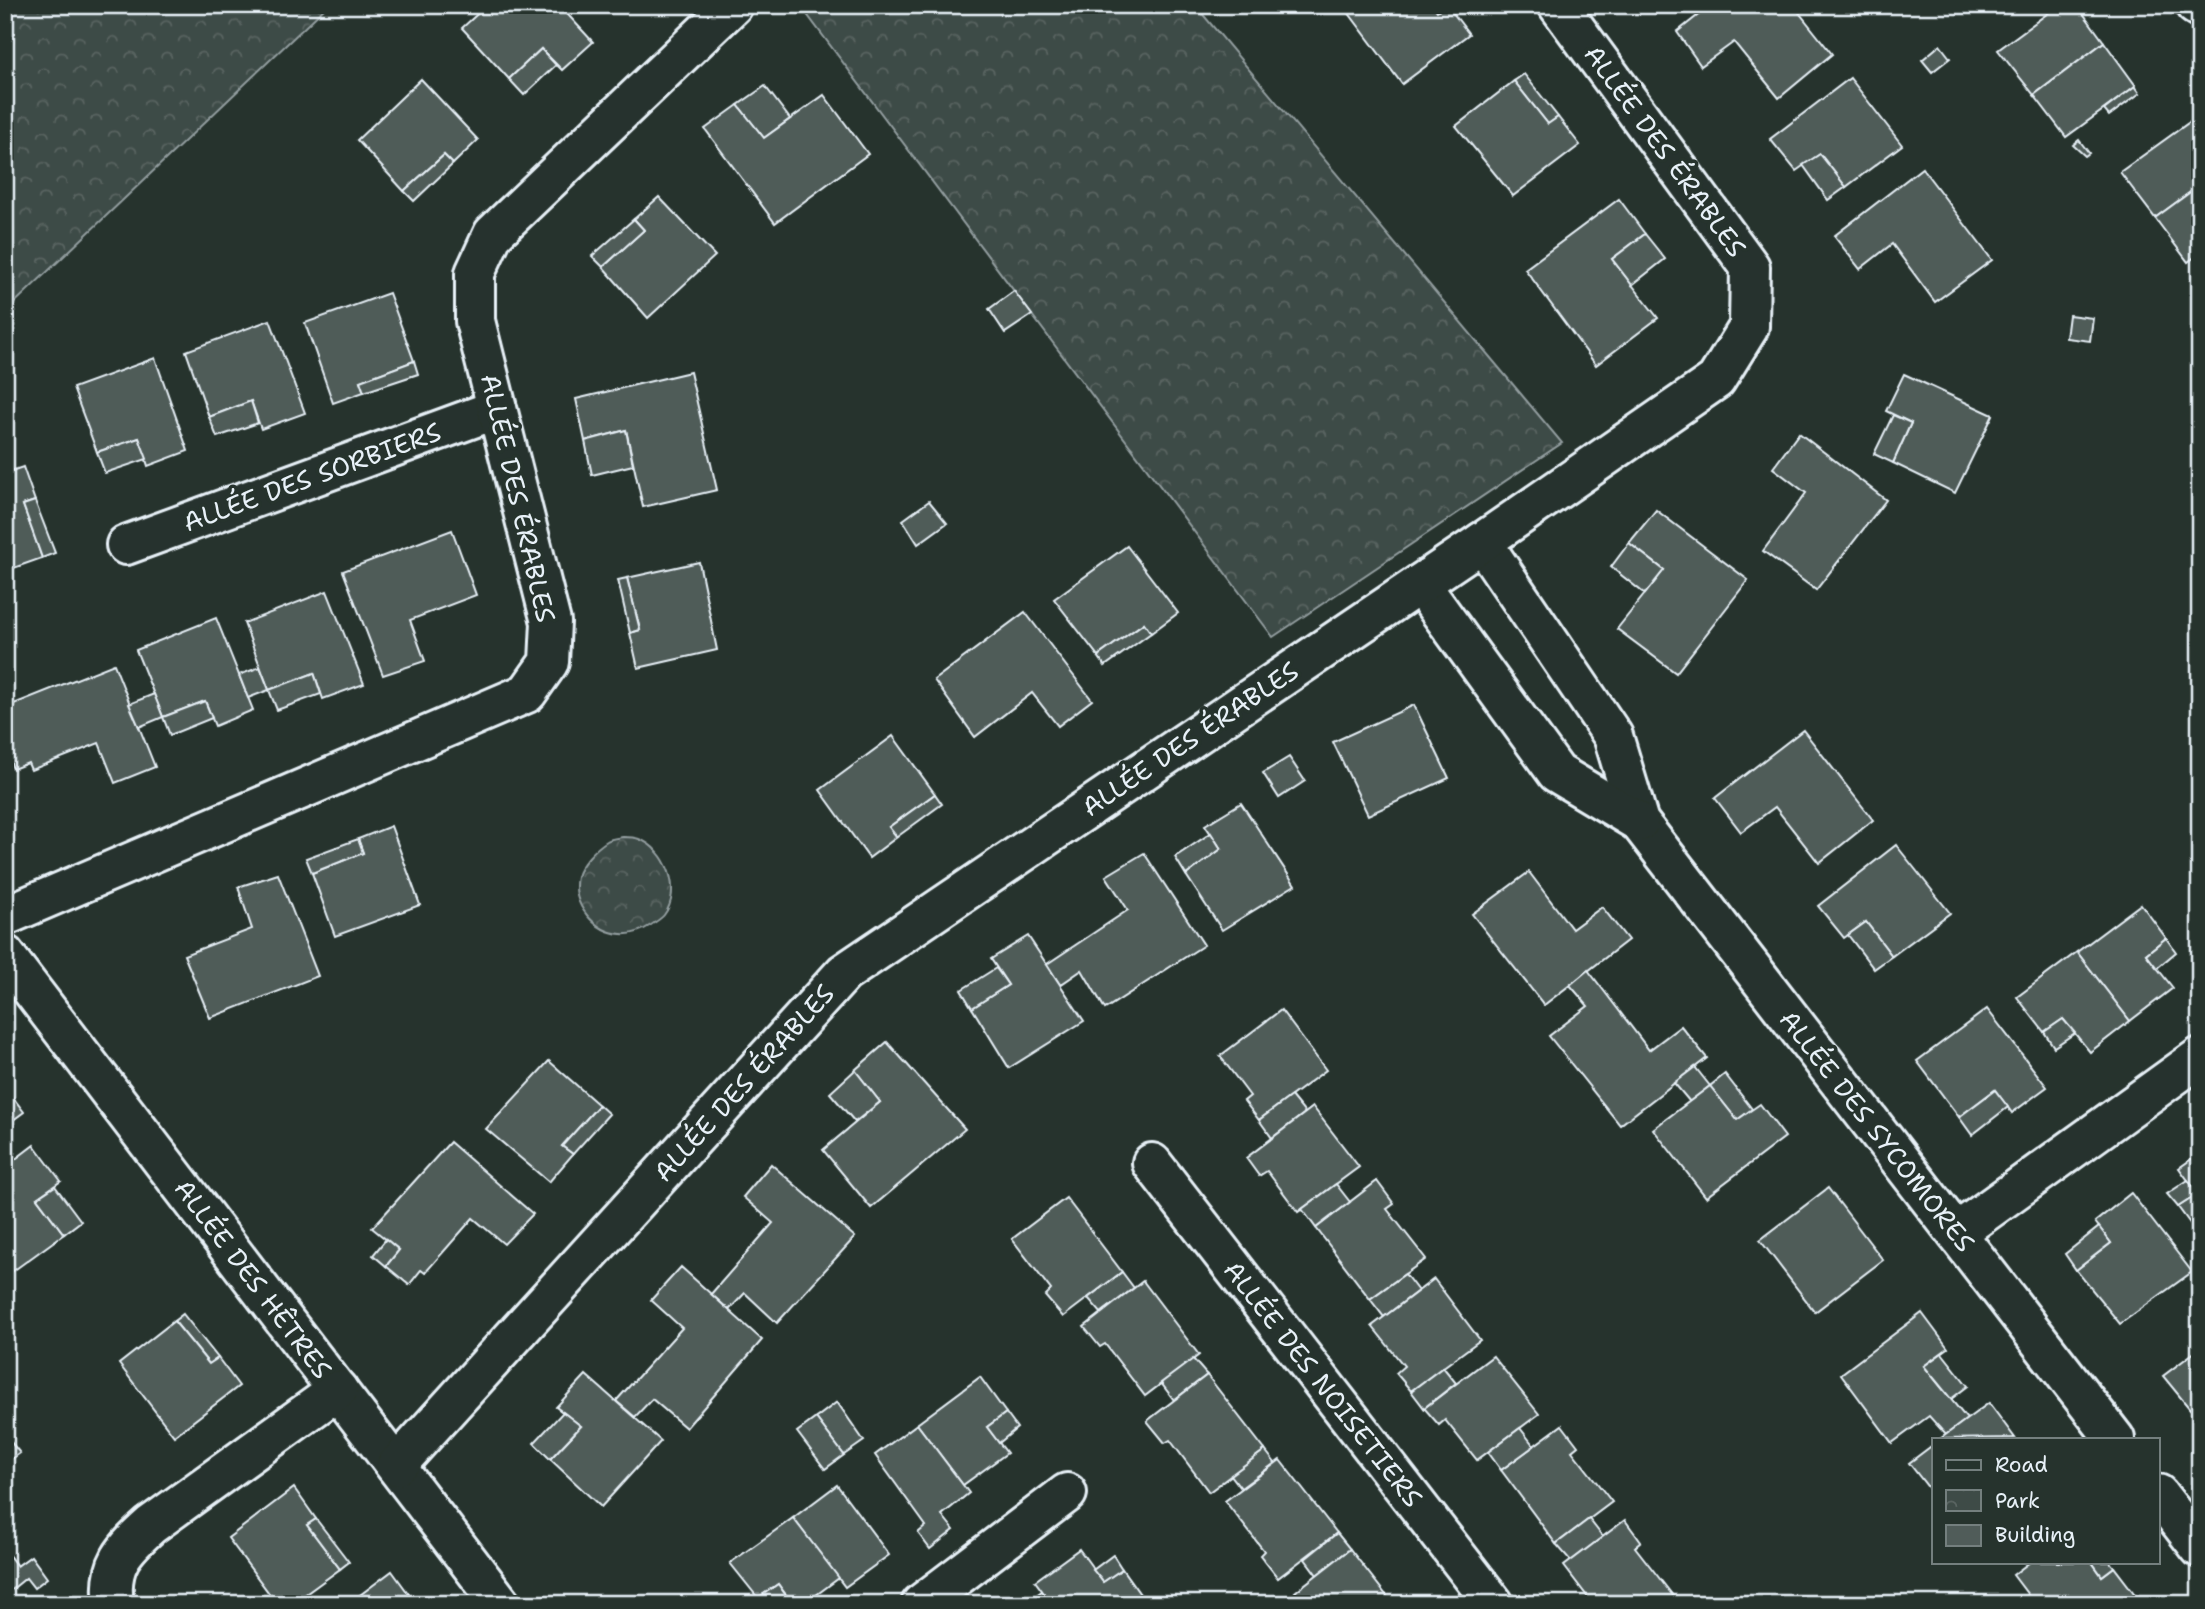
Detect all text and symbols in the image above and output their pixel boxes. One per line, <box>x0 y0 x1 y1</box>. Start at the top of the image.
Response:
street label: ALLÉE DES ÉRABLES <box>1577 38 1754 264</box>
street label: ALLÉE DES ÉRABLES <box>473 370 564 626</box>
street label: ALLÉE DES SORBIERS <box>178 414 446 539</box>
street label: ALLÉE DES ÉRABLES <box>1075 653 1305 824</box>
street label: ALLÉE DES ÉRABLES <box>646 976 842 1189</box>
street label: ALLÉE DES SYCOMORES <box>1772 1003 1983 1259</box>
street label: ALLÉE DES HÊTRES <box>167 1172 340 1386</box>
street label: ALLÉE DES NOISETIERS <box>1216 1253 1431 1514</box>
legend <box>1932 1438 2160 1564</box>
text: Road <box>1995 1451 2048 1479</box>
text: Park <box>1995 1487 2040 1515</box>
text: Building <box>1995 1521 2075 1549</box>

